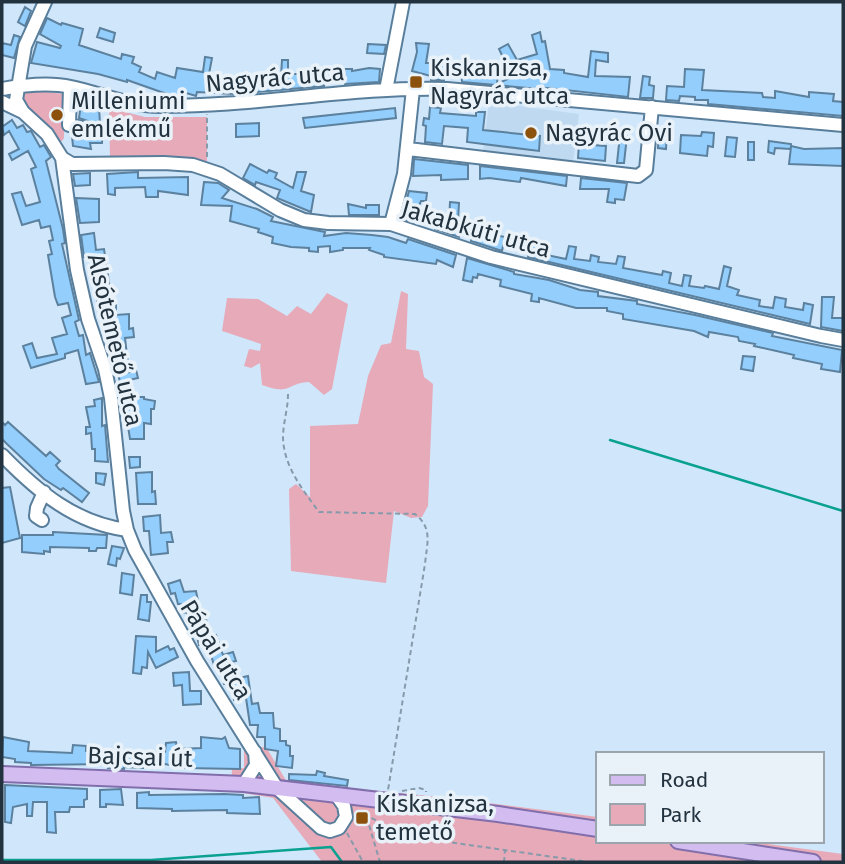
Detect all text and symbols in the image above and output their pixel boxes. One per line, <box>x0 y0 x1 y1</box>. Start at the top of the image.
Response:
place label: Kiskanizsa, Nagyrác utca <box>430 54 569 110</box>
street label: Nagyrác utca <box>204 58 346 98</box>
marker: Kiskanizsa, Nagyrác utca <box>408 74 424 90</box>
place label: Milleniumi emlékmű <box>71 87 186 143</box>
marker: Milleniumi emlékmű <box>49 107 65 123</box>
place label: Nagyrác Ovi <box>545 119 673 147</box>
marker: Nagyrác Ovi <box>523 125 539 141</box>
street label: Jakabkúti utca <box>398 194 554 264</box>
street label: Alsótemető utca <box>82 251 148 429</box>
street label: Pápai utca <box>174 595 258 705</box>
street label: Bajcsai út <box>87 741 193 773</box>
legend <box>596 752 824 843</box>
text: Road <box>660 767 708 793</box>
place label: Kiskanizsa, temető <box>376 790 494 846</box>
text: Park <box>660 802 702 828</box>
marker: Kiskanizsa, temető <box>354 810 370 826</box>

